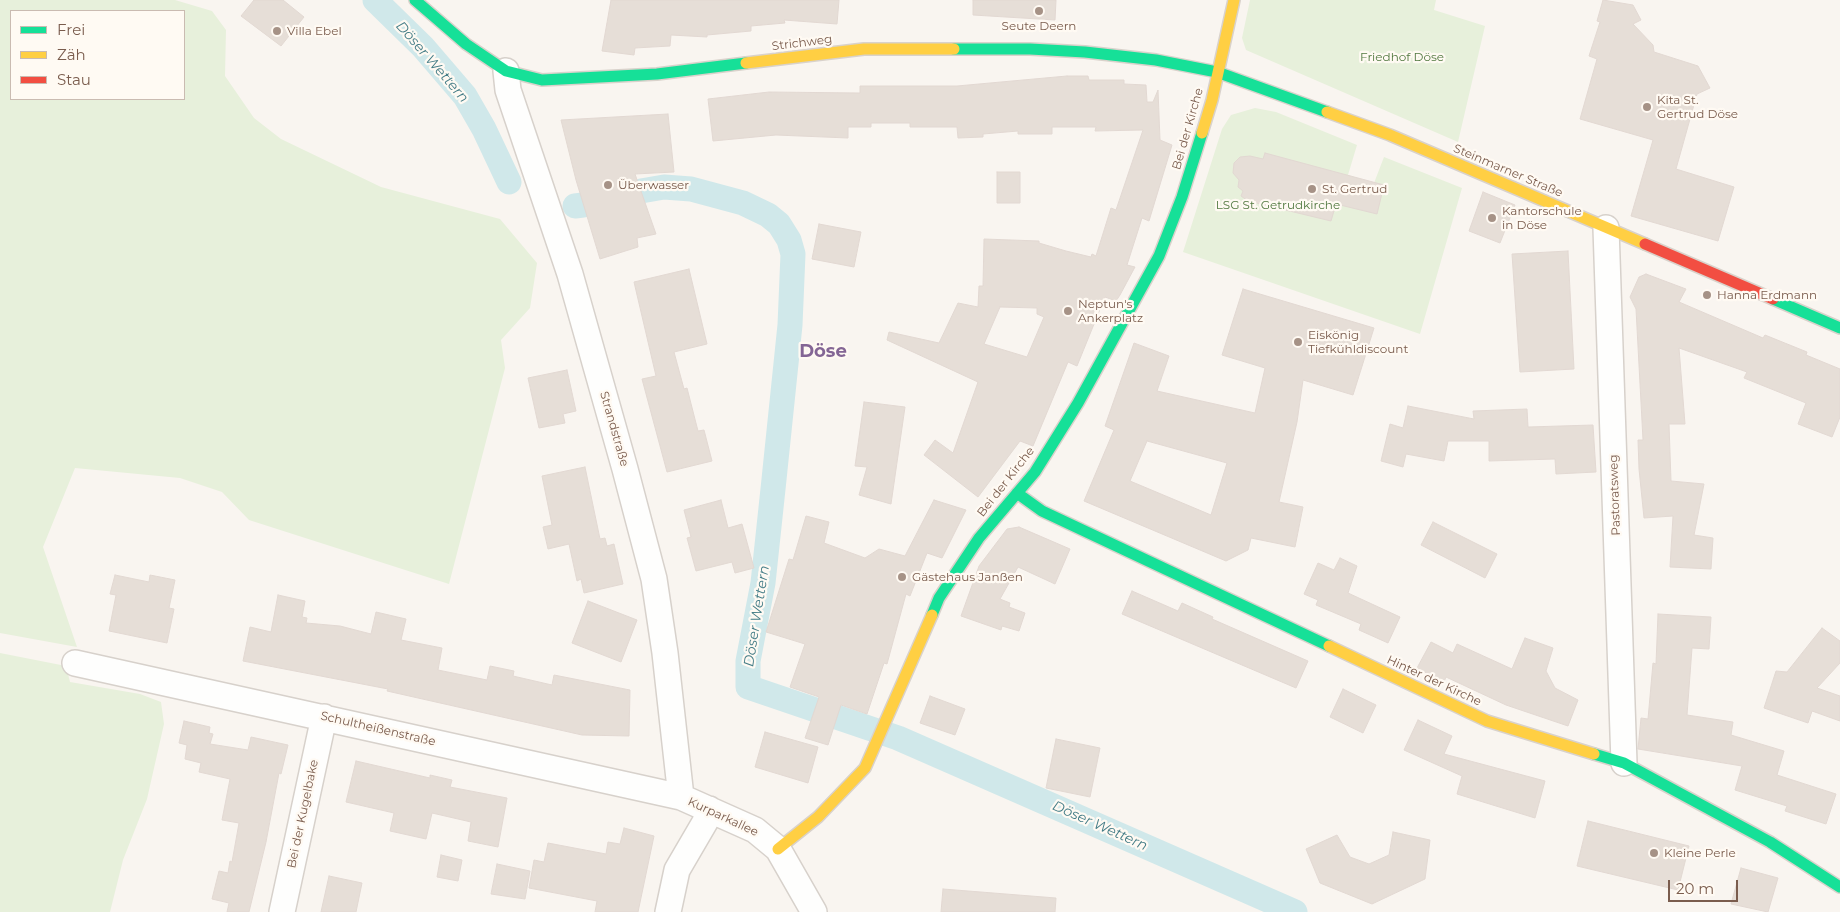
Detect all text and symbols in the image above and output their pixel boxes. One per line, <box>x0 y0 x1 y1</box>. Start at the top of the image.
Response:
marker: Seute Deern <box>1033 5 1045 17</box>
legend <box>10 10 185 100</box>
water label: Döser Wettern <box>392 18 472 106</box>
place label: Seute Deern <box>1002 19 1076 33</box>
text: Frei <box>57 20 85 39</box>
place label: Villa Ebel <box>287 24 342 38</box>
marker: Villa Ebel <box>271 25 283 37</box>
street label: Strichweg <box>771 32 833 54</box>
text: Zäh <box>57 45 86 64</box>
park label: Friedhof Döse <box>1360 50 1444 64</box>
text: Stau <box>57 70 91 89</box>
street label: Bei der Kirche <box>1169 86 1207 172</box>
place label: Kita St. Gertrud Döse <box>1657 93 1738 121</box>
marker: Kita St. Gertrud Döse <box>1641 101 1653 113</box>
street label: Steinmarner Straße <box>1451 141 1565 201</box>
place label: Überwasser <box>618 178 689 192</box>
marker: Überwasser <box>602 179 614 191</box>
place label: St. Gertrud <box>1322 182 1387 196</box>
marker: St. Gertrud <box>1306 183 1318 195</box>
park label: LSG St. Getrudkirche <box>1216 198 1340 212</box>
place label: Kantorschule in Döse <box>1502 204 1582 232</box>
marker: Kantorschule in Döse <box>1486 212 1498 224</box>
place label: Hanna Erdmann <box>1717 288 1817 302</box>
marker: Hanna Erdmann <box>1701 289 1713 301</box>
place label: Neptun's Ankerplatz <box>1078 297 1143 325</box>
marker: Neptun's Ankerplatz <box>1062 305 1074 317</box>
place label: Eiskönig Tiefkühldiscount <box>1308 328 1408 356</box>
marker: Eiskönig Tiefkühldiscount <box>1292 336 1304 348</box>
district label: Döse <box>799 341 847 363</box>
street label: Strandstraße <box>596 390 632 468</box>
street label: Bei der Kirche <box>974 444 1038 520</box>
street label: Pastoratsweg <box>1606 454 1624 536</box>
water label: Döser Wettern <box>741 564 773 668</box>
place label: Gästehaus Janßen <box>912 570 1023 584</box>
marker: Gästehaus Janßen <box>896 571 908 583</box>
street label: Hinter der Kirche <box>1384 653 1484 709</box>
street label: Schultheißenstraße <box>319 709 437 749</box>
street label: Bei der Kugelbake <box>284 758 322 870</box>
street label: Kurparkallee <box>685 794 761 840</box>
water label: Döser Wettern <box>1050 798 1150 854</box>
place label: Kleine Perle <box>1664 846 1736 860</box>
marker: Kleine Perle <box>1648 847 1660 859</box>
scale bar <box>1670 870 1740 902</box>
text: 20 m <box>1676 879 1714 898</box>

